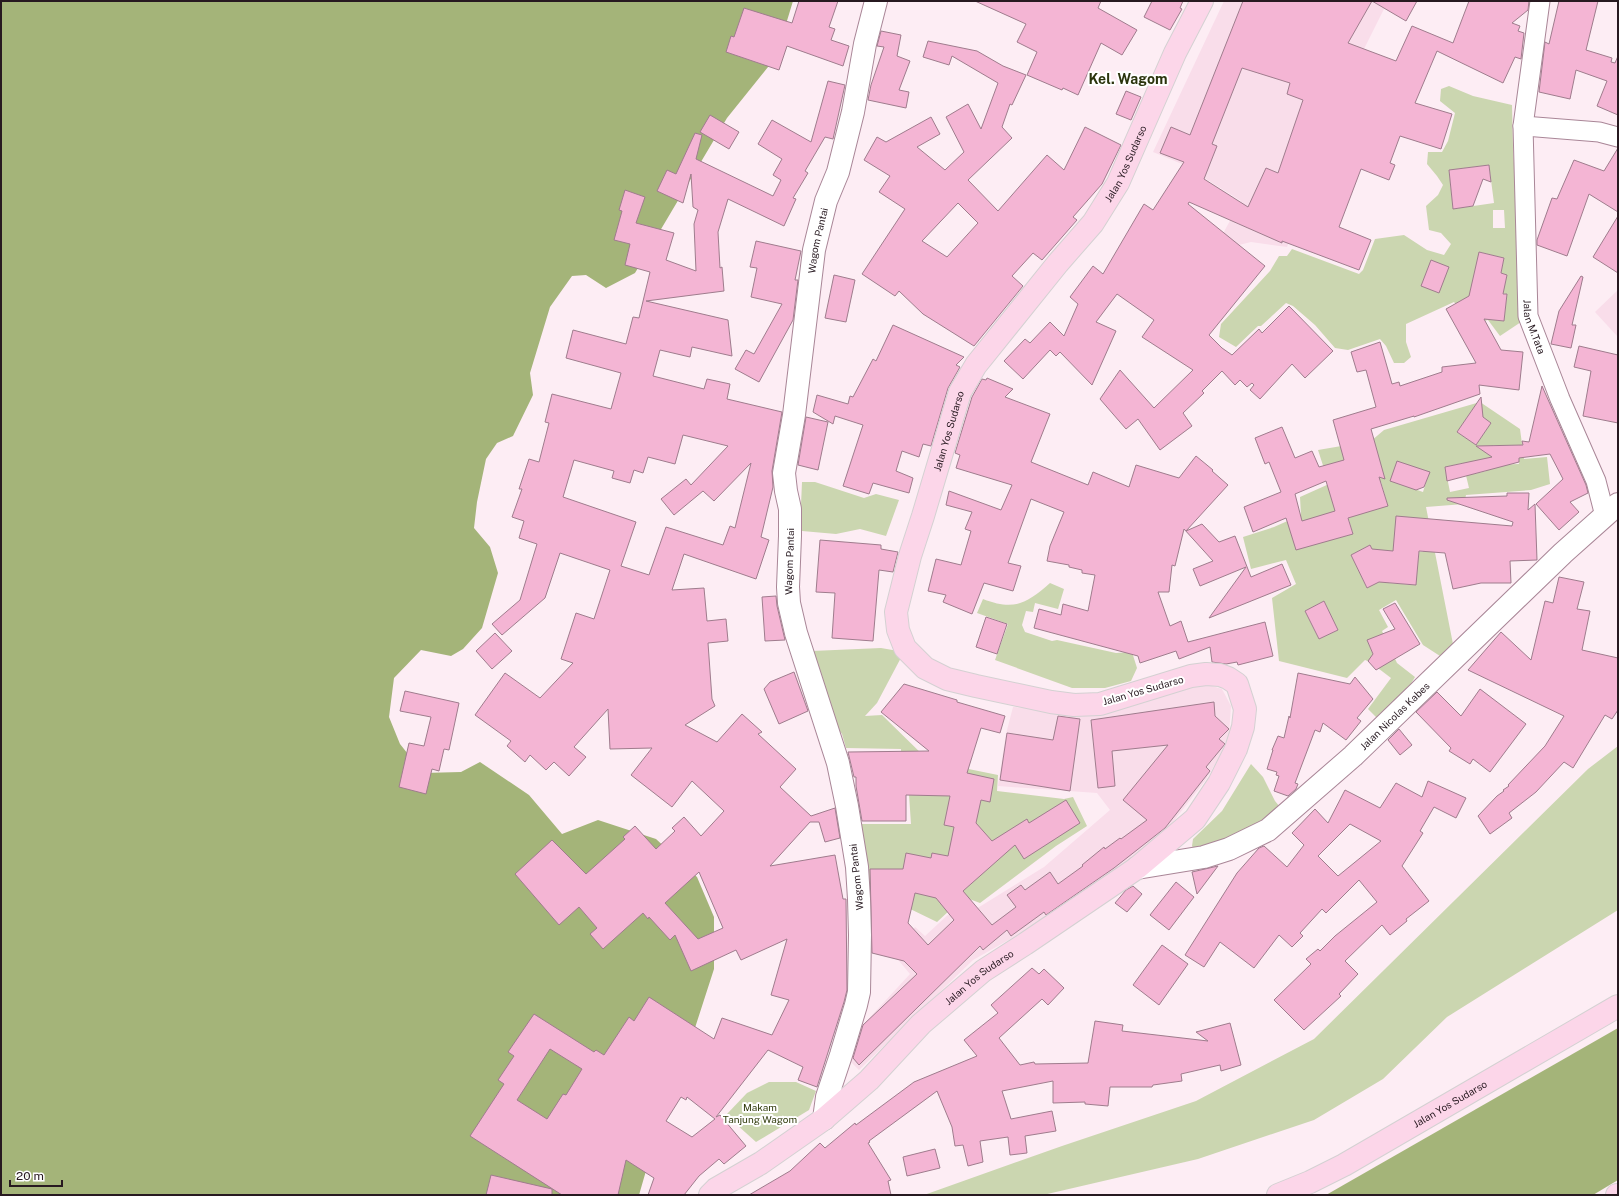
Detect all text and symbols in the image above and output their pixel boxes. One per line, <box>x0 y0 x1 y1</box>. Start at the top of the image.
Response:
district label: Kel. Wagom <box>1088 71 1168 87</box>
street label: Jalan Yos Sudarso <box>1102 123 1149 204</box>
street label: Wagom Pantai <box>805 206 830 274</box>
street label: Jalan M.Tata <box>1522 299 1548 356</box>
street label: Jalan Yos Sudarso <box>931 389 966 473</box>
street label: Wagom Pantai <box>782 528 796 595</box>
street label: Jalan Yos Sudarso <box>1101 673 1185 707</box>
street label: Jalan Nicolas Kabes <box>1357 680 1432 752</box>
street label: Wagom Pantai <box>847 843 865 911</box>
street label: Jalan Yos Sudarso <box>942 947 1016 1007</box>
street label: Jalan Yos Sudarso <box>1411 1077 1489 1130</box>
park label: Makam Tanjung Wagom <box>723 1101 797 1125</box>
scale bar <box>10 1162 62 1188</box>
text: 20 m <box>16 1169 44 1183</box>

